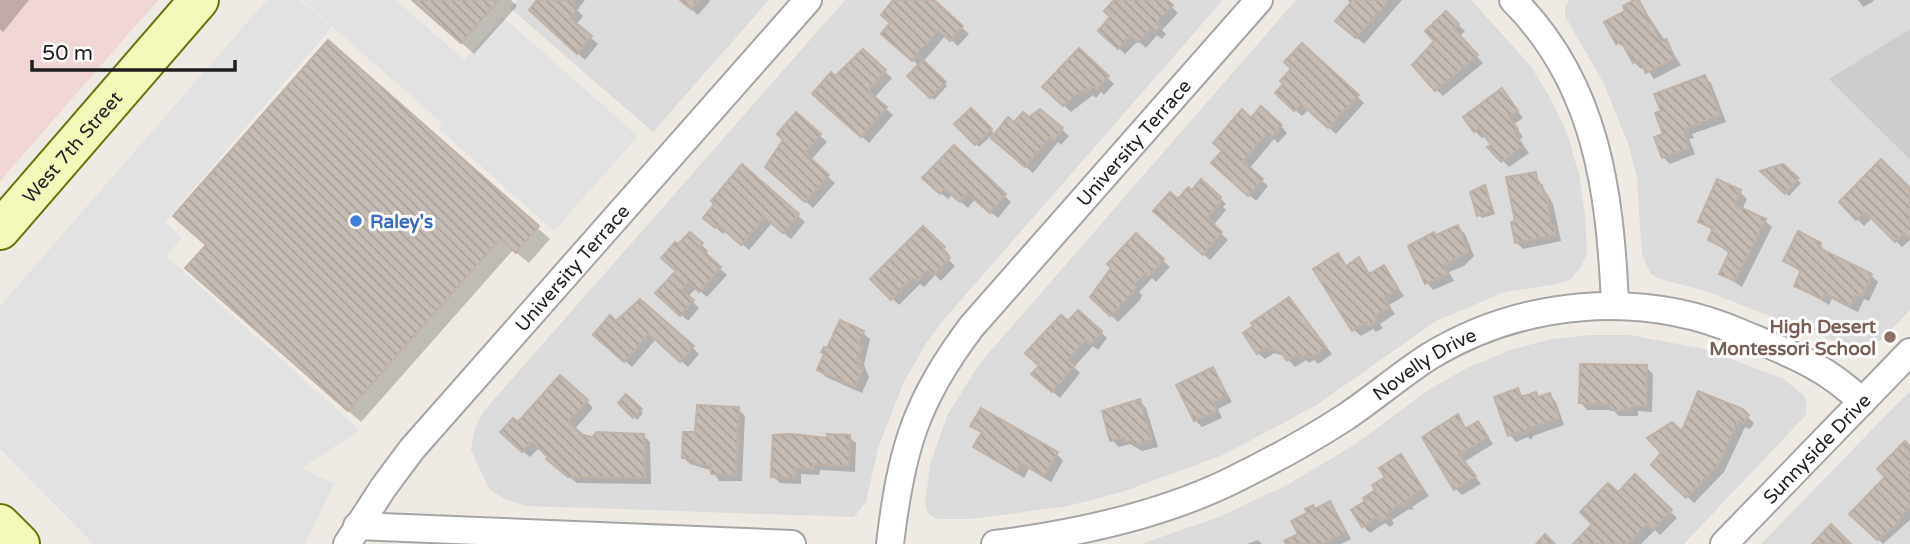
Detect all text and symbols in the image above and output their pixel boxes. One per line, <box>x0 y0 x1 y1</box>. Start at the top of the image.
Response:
scale bar <box>32 28 234 72</box>
text: 50 m <box>42 41 93 66</box>
street label: University Terrace <box>1073 75 1196 211</box>
street label: West 7th Street <box>18 87 127 208</box>
street label: University Terrace <box>511 200 634 336</box>
place label: Raley's <box>370 211 433 234</box>
marker: Raley's <box>348 213 364 229</box>
place label: High Desert Montessori School <box>1709 316 1877 360</box>
street label: Novelly Drive <box>1369 324 1480 406</box>
marker: High Desert Montessori School <box>1882 329 1898 345</box>
street label: Sunnyside Drive <box>1759 390 1876 509</box>

